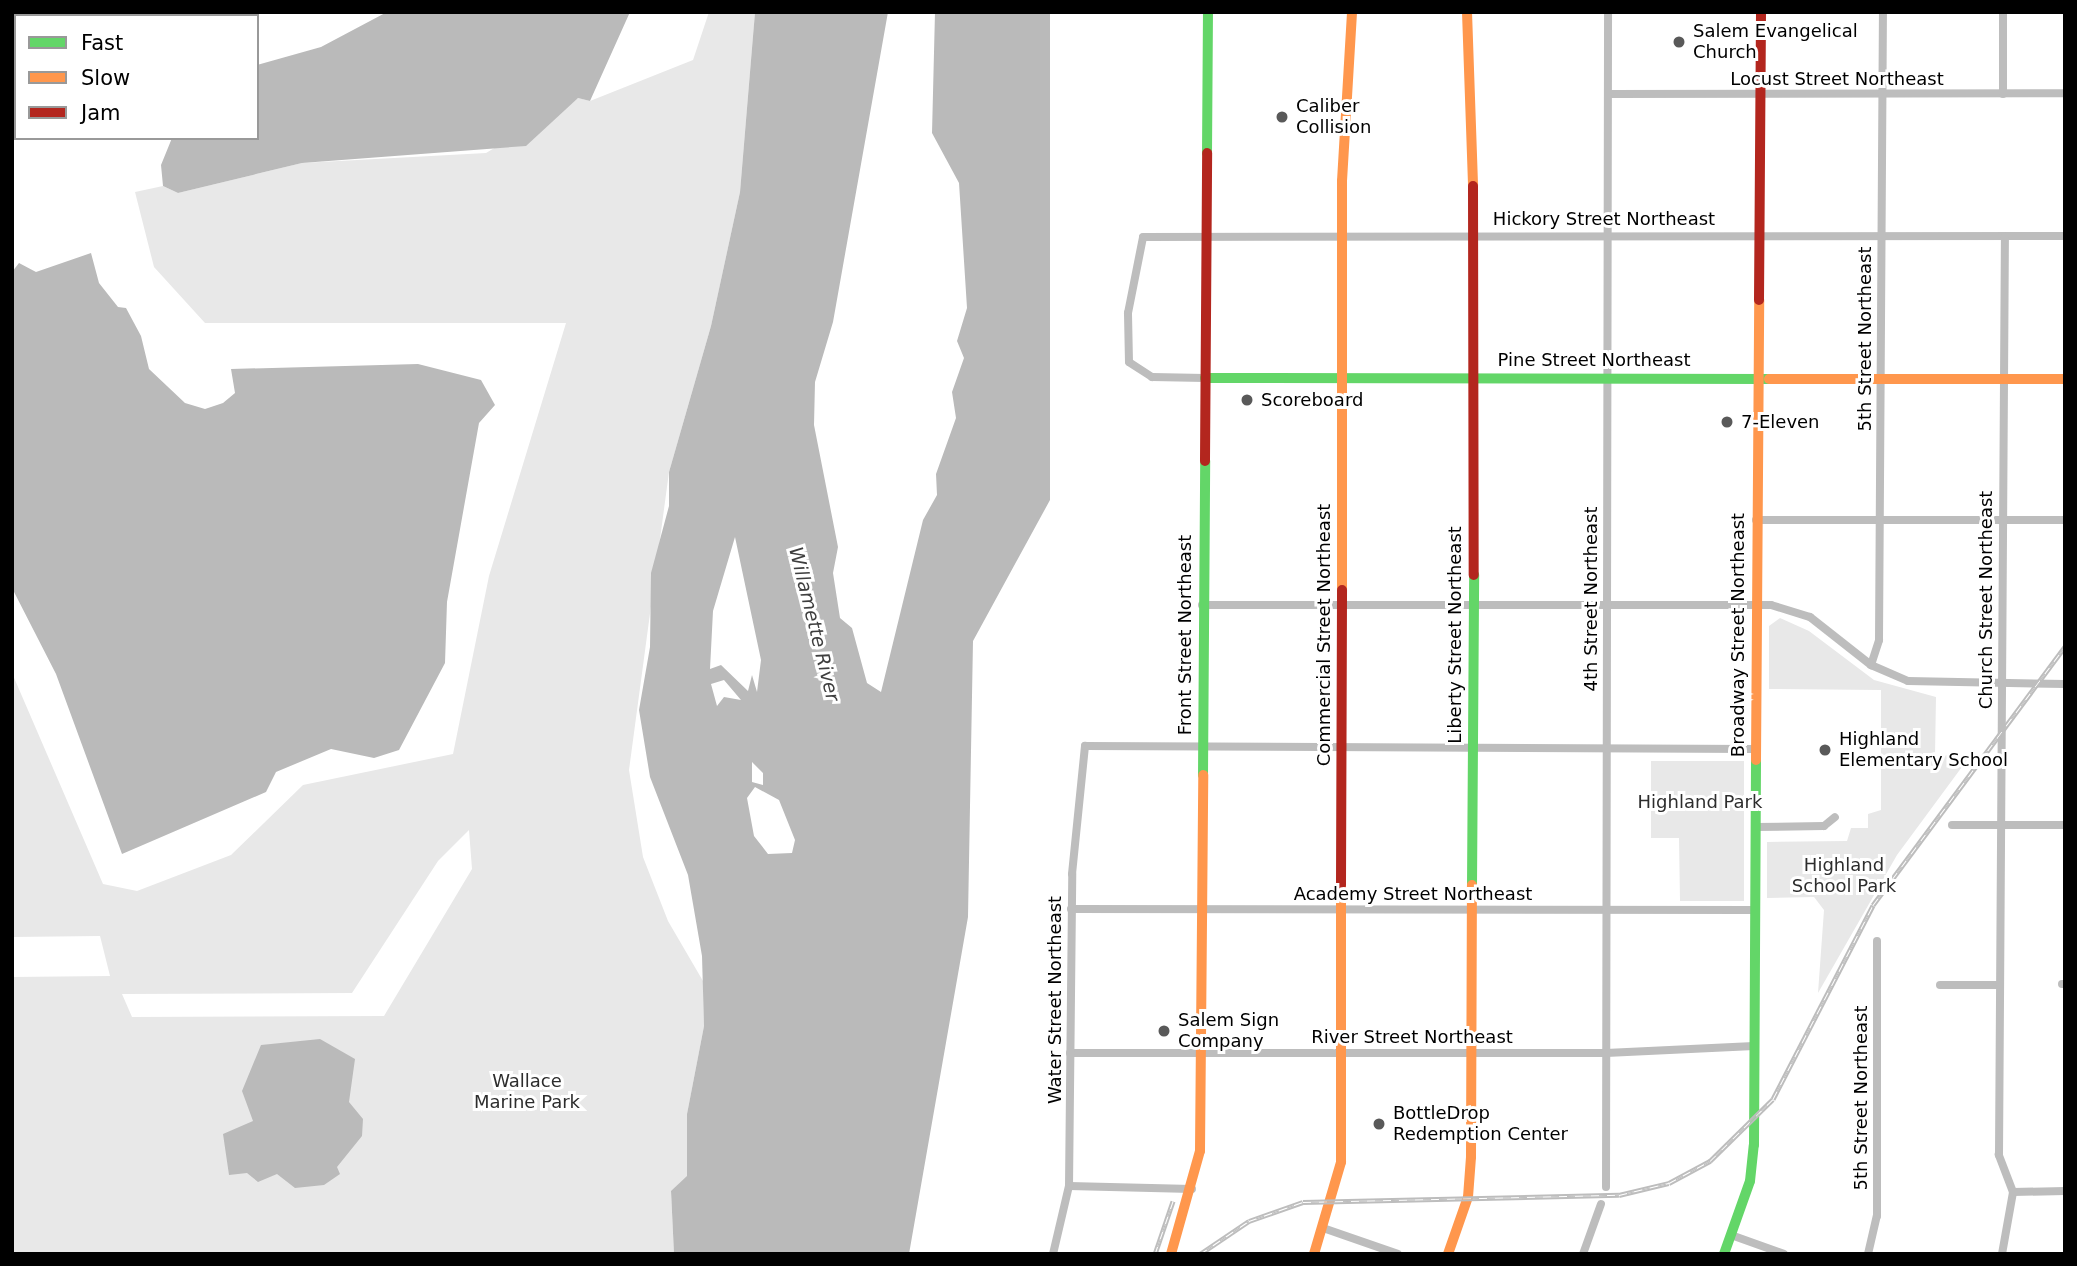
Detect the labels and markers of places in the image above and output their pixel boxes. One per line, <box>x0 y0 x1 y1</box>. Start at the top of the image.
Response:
place label: Salem Evangelical Church <box>1693 21 1858 64</box>
marker: Salem Evangelical Church <box>1671 34 1687 50</box>
place label: Caliber Collision <box>1296 96 1371 138</box>
marker: Caliber Collision <box>1274 109 1290 125</box>
place label: Scoreboard <box>1261 389 1363 411</box>
marker: Scoreboard <box>1239 392 1255 408</box>
place label: 7-Eleven <box>1741 411 1820 433</box>
marker: 7-Eleven <box>1719 414 1735 430</box>
place label: Highland Elementary School <box>1839 729 2008 772</box>
marker: Highland Elementary School <box>1817 742 1833 758</box>
place label: Salem Sign Company <box>1178 1010 1279 1052</box>
marker: Salem Sign Company <box>1156 1023 1172 1039</box>
place label: BottleDrop Redemption Center <box>1393 1103 1568 1146</box>
marker: BottleDrop Redemption Center <box>1371 1116 1387 1132</box>

